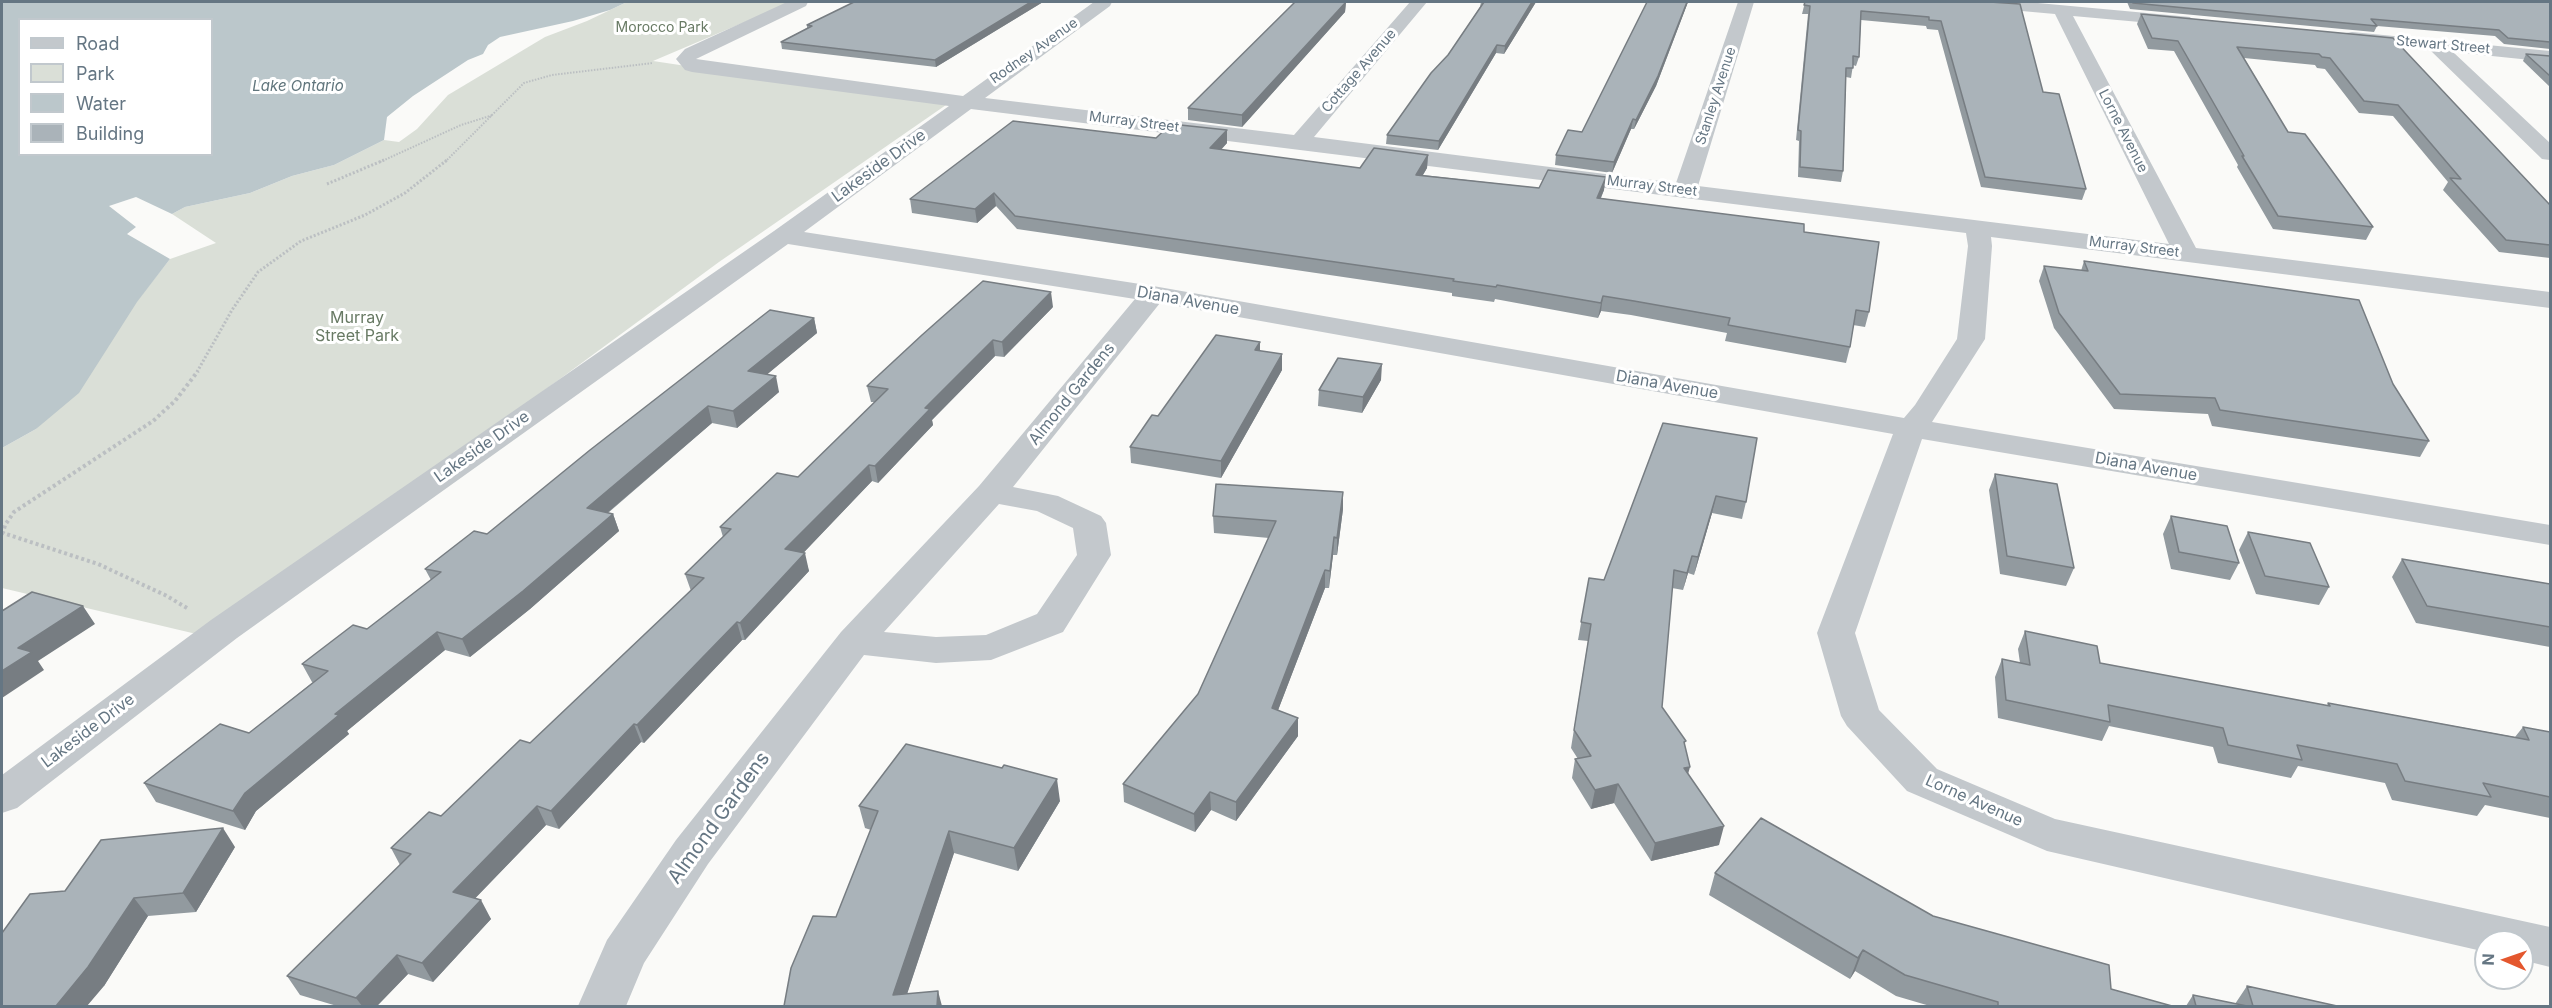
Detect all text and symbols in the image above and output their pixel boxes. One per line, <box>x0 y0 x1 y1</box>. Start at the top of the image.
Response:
street label: Rodney Avenue <box>987 15 1081 87</box>
legend <box>18 18 213 156</box>
park label: Morocco Park <box>616 20 708 36</box>
street label: Cottage Avenue <box>1318 26 1400 116</box>
text: Road <box>76 33 119 54</box>
street label: Stewart Street <box>2395 33 2491 57</box>
street label: Stanley Avenue <box>1692 45 1740 147</box>
text: Park <box>76 63 115 84</box>
water label: Lake Ontario <box>252 77 344 95</box>
street label: Lorne Avenue <box>2095 86 2151 176</box>
text: Water <box>76 93 126 114</box>
street label: Murray Street <box>1088 108 1180 136</box>
text: Building <box>76 123 144 144</box>
street label: Lakeside Drive <box>828 125 930 207</box>
street label: Murray Street <box>1606 172 1698 200</box>
street label: Murray Street <box>2088 233 2180 261</box>
street label: Diana Avenue <box>1135 283 1241 319</box>
park label: Murray Street Park <box>315 308 399 346</box>
street label: Almond Gardens <box>1025 339 1119 449</box>
street label: Diana Avenue <box>1614 367 1720 403</box>
street label: Lakeside Drive <box>431 407 533 487</box>
street label: Diana Avenue <box>2093 449 2199 485</box>
street label: Lakeside Drive <box>38 690 138 772</box>
street label: Almond Gardens <box>663 747 775 889</box>
street label: Lorne Avenue <box>1922 771 2026 831</box>
north arrow <box>2474 930 2534 990</box>
text: N <box>2478 953 2498 966</box>

